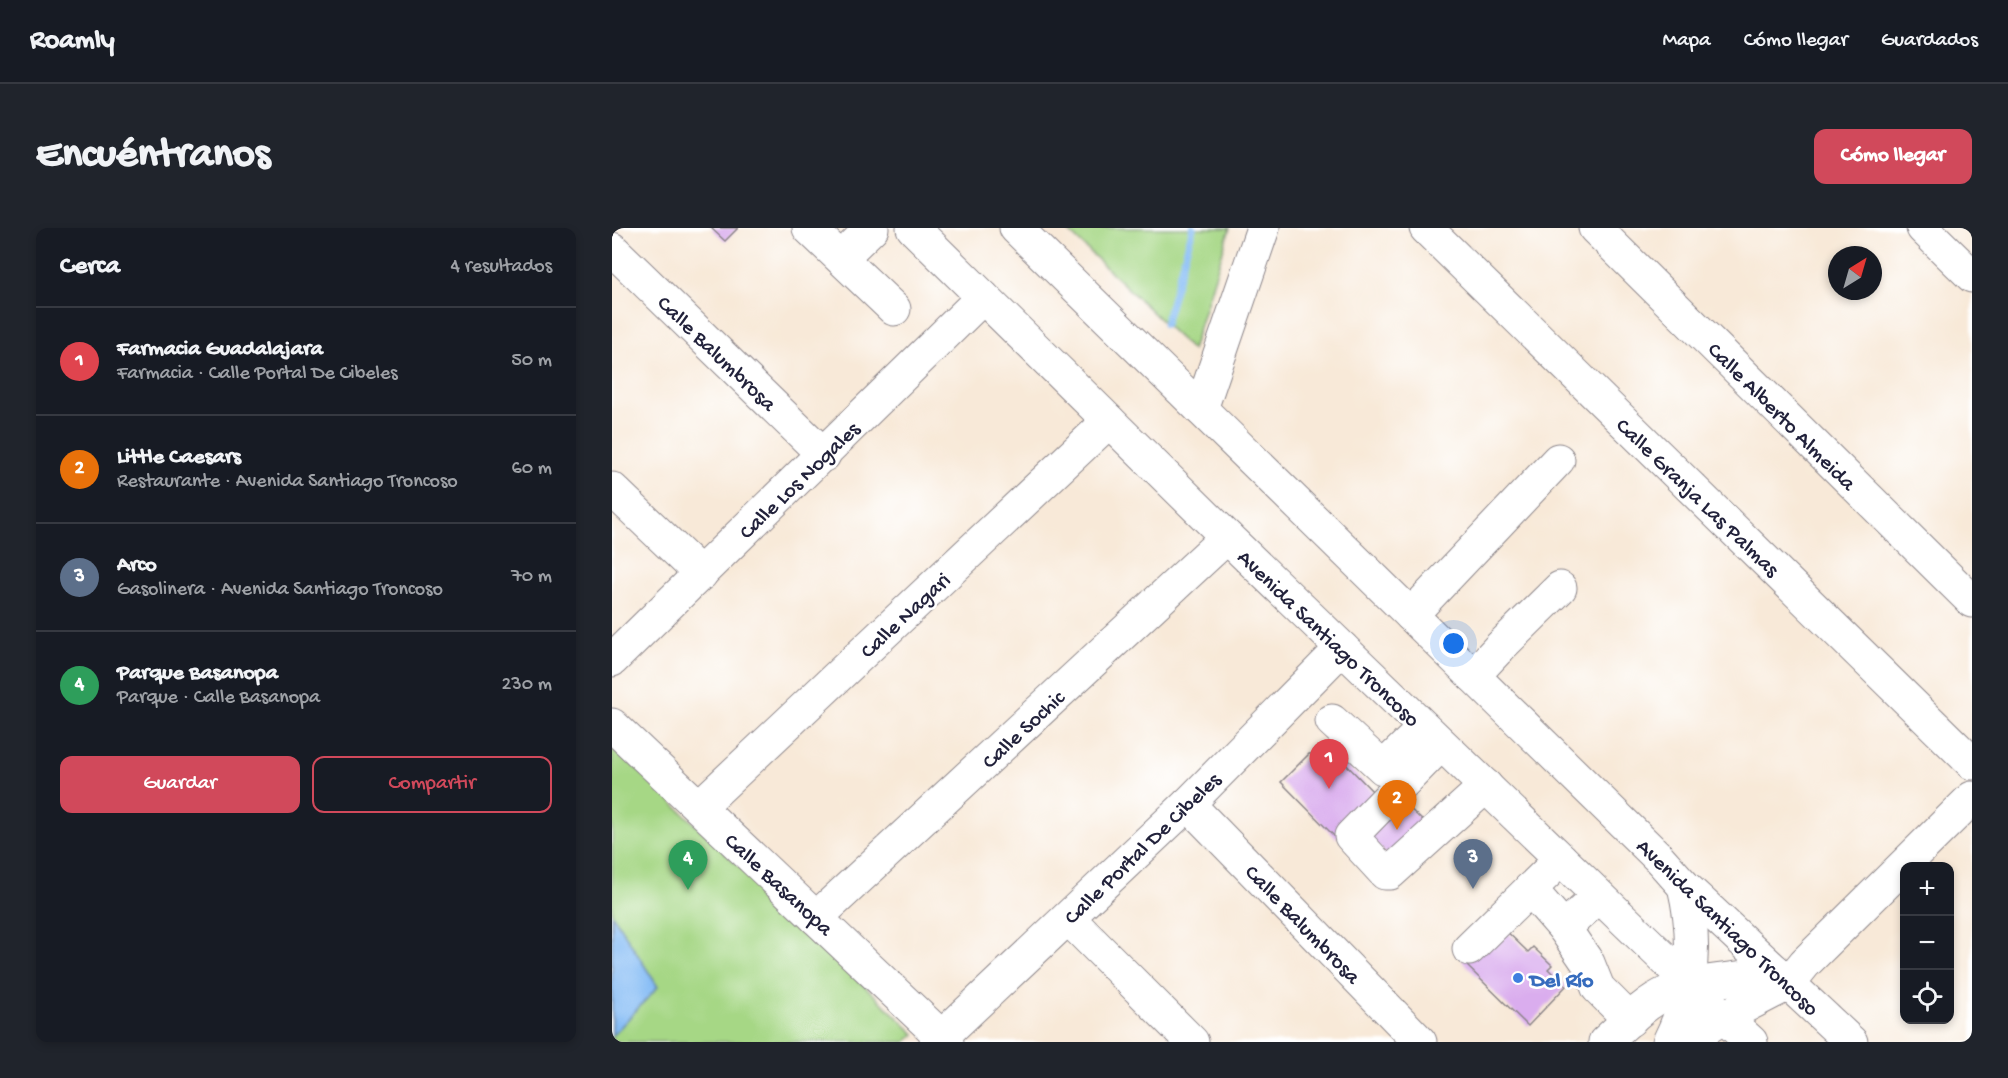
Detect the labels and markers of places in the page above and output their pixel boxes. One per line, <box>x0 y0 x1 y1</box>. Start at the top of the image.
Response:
pin: 1 <box>1310 740 1348 789</box>
pin: 2 <box>1378 780 1416 830</box>
pin: 4 <box>668 840 708 890</box>
pin: 3 <box>1454 840 1492 889</box>
place label: Del Río <box>1528 969 1594 995</box>
marker: Del Río <box>1511 971 1525 985</box>

